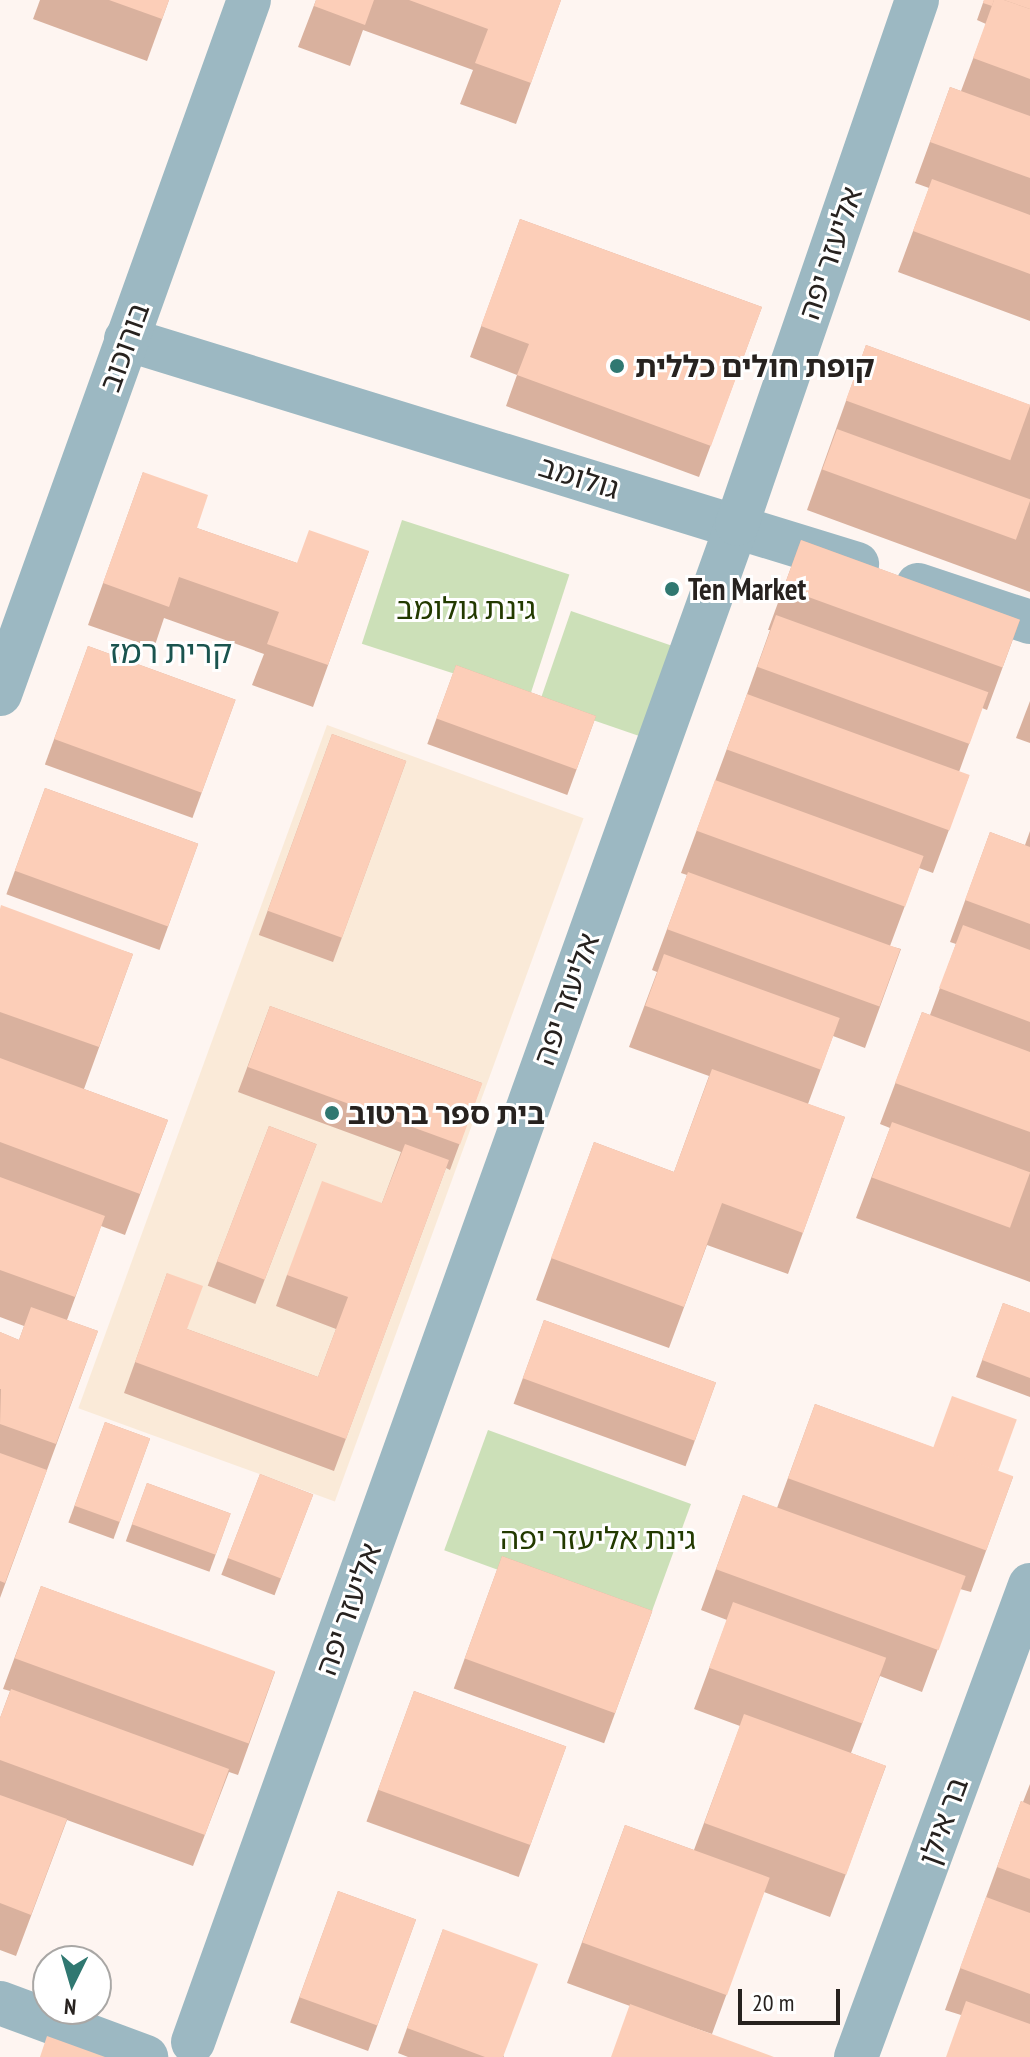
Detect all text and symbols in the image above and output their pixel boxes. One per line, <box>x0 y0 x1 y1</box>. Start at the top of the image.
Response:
street label: אליעזר יפה <box>791 182 869 324</box>
street label: בורוכוב <box>91 298 157 396</box>
place label: קופת חולים כללית <box>635 348 875 384</box>
marker: קופת חולים כללית <box>606 355 628 377</box>
street label: גולומב <box>535 448 623 506</box>
place label: Ten Market <box>688 571 806 607</box>
marker: Ten Market <box>663 580 681 598</box>
park label: גינת גולומב <box>396 590 536 626</box>
district label: קרית רמז <box>110 632 232 670</box>
street label: אליעזר יפה <box>525 928 607 1070</box>
place label: בית ספר ברטוב <box>348 1095 545 1131</box>
marker: בית ספר ברטוב <box>323 1104 341 1122</box>
park label: גינת אליעזר יפה <box>500 1520 696 1556</box>
street label: אליעזר יפה <box>307 1538 389 1680</box>
street label: בר אילן <box>910 1772 976 1870</box>
north arrow <box>32 1945 112 2025</box>
scale bar <box>742 1973 844 2023</box>
text: 20 m <box>752 1987 794 2018</box>
text: N <box>63 1992 77 2021</box>

